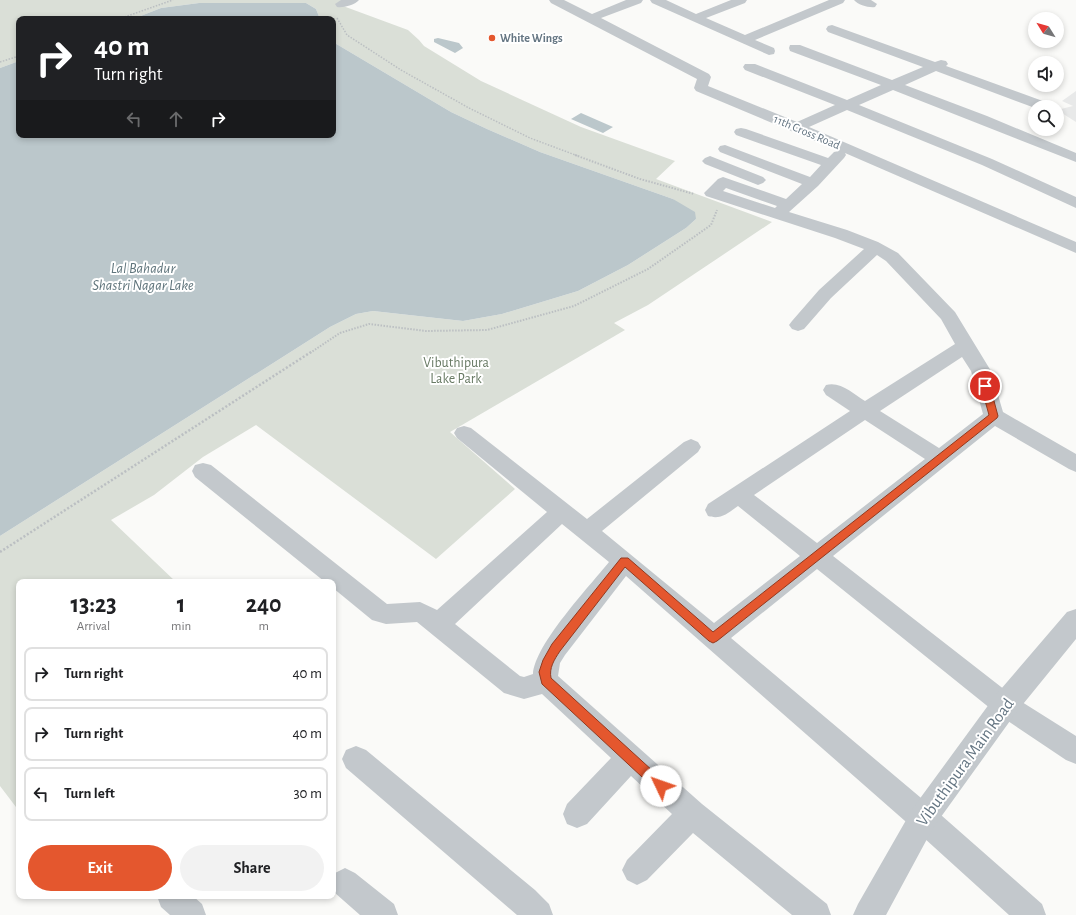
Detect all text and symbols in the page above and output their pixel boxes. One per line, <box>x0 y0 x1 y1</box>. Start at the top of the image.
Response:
north arrow <box>1028 12 1064 48</box>
map controls <box>1028 12 1064 136</box>
icon: right <box>28 32 80 84</box>
place label: White Wings <box>500 32 563 44</box>
text: 40 m <box>94 33 150 61</box>
marker: White Wings <box>487 33 497 43</box>
button: sound <box>1028 56 1064 92</box>
text: Turn right <box>94 66 163 84</box>
button: search <box>1028 100 1064 136</box>
icon: left <box>123 108 145 130</box>
icon: ahead <box>165 108 187 130</box>
icon: right <box>207 108 229 130</box>
street label: 11th Cross Road <box>772 113 842 151</box>
water label: Lal Bahadur Shastri Nagar Lake <box>92 261 194 293</box>
park label: Vibuthipura Lake Park <box>423 356 489 386</box>
pin <box>968 369 1002 403</box>
icon: arrive <box>974 375 996 397</box>
text: 13:23 <box>70 593 117 617</box>
text: 1 <box>177 593 185 617</box>
text: 240 <box>246 593 282 617</box>
text: Arrival <box>77 620 110 633</box>
text: min <box>171 620 191 633</box>
text: m <box>258 620 269 633</box>
icon: right <box>30 663 52 685</box>
text: Turn right <box>64 666 123 681</box>
text: 40 m <box>292 666 322 681</box>
street label: Vibuthipura Main Road <box>913 695 1017 829</box>
icon: right <box>30 723 52 745</box>
text: Turn right <box>64 726 123 741</box>
text: 40 m <box>292 726 322 741</box>
position arrow <box>640 765 682 807</box>
icon: left <box>30 783 52 805</box>
text: Turn left <box>64 786 115 801</box>
text: 30 m <box>293 786 322 801</box>
button: Exit <box>28 845 172 891</box>
button: Share <box>180 845 324 891</box>

